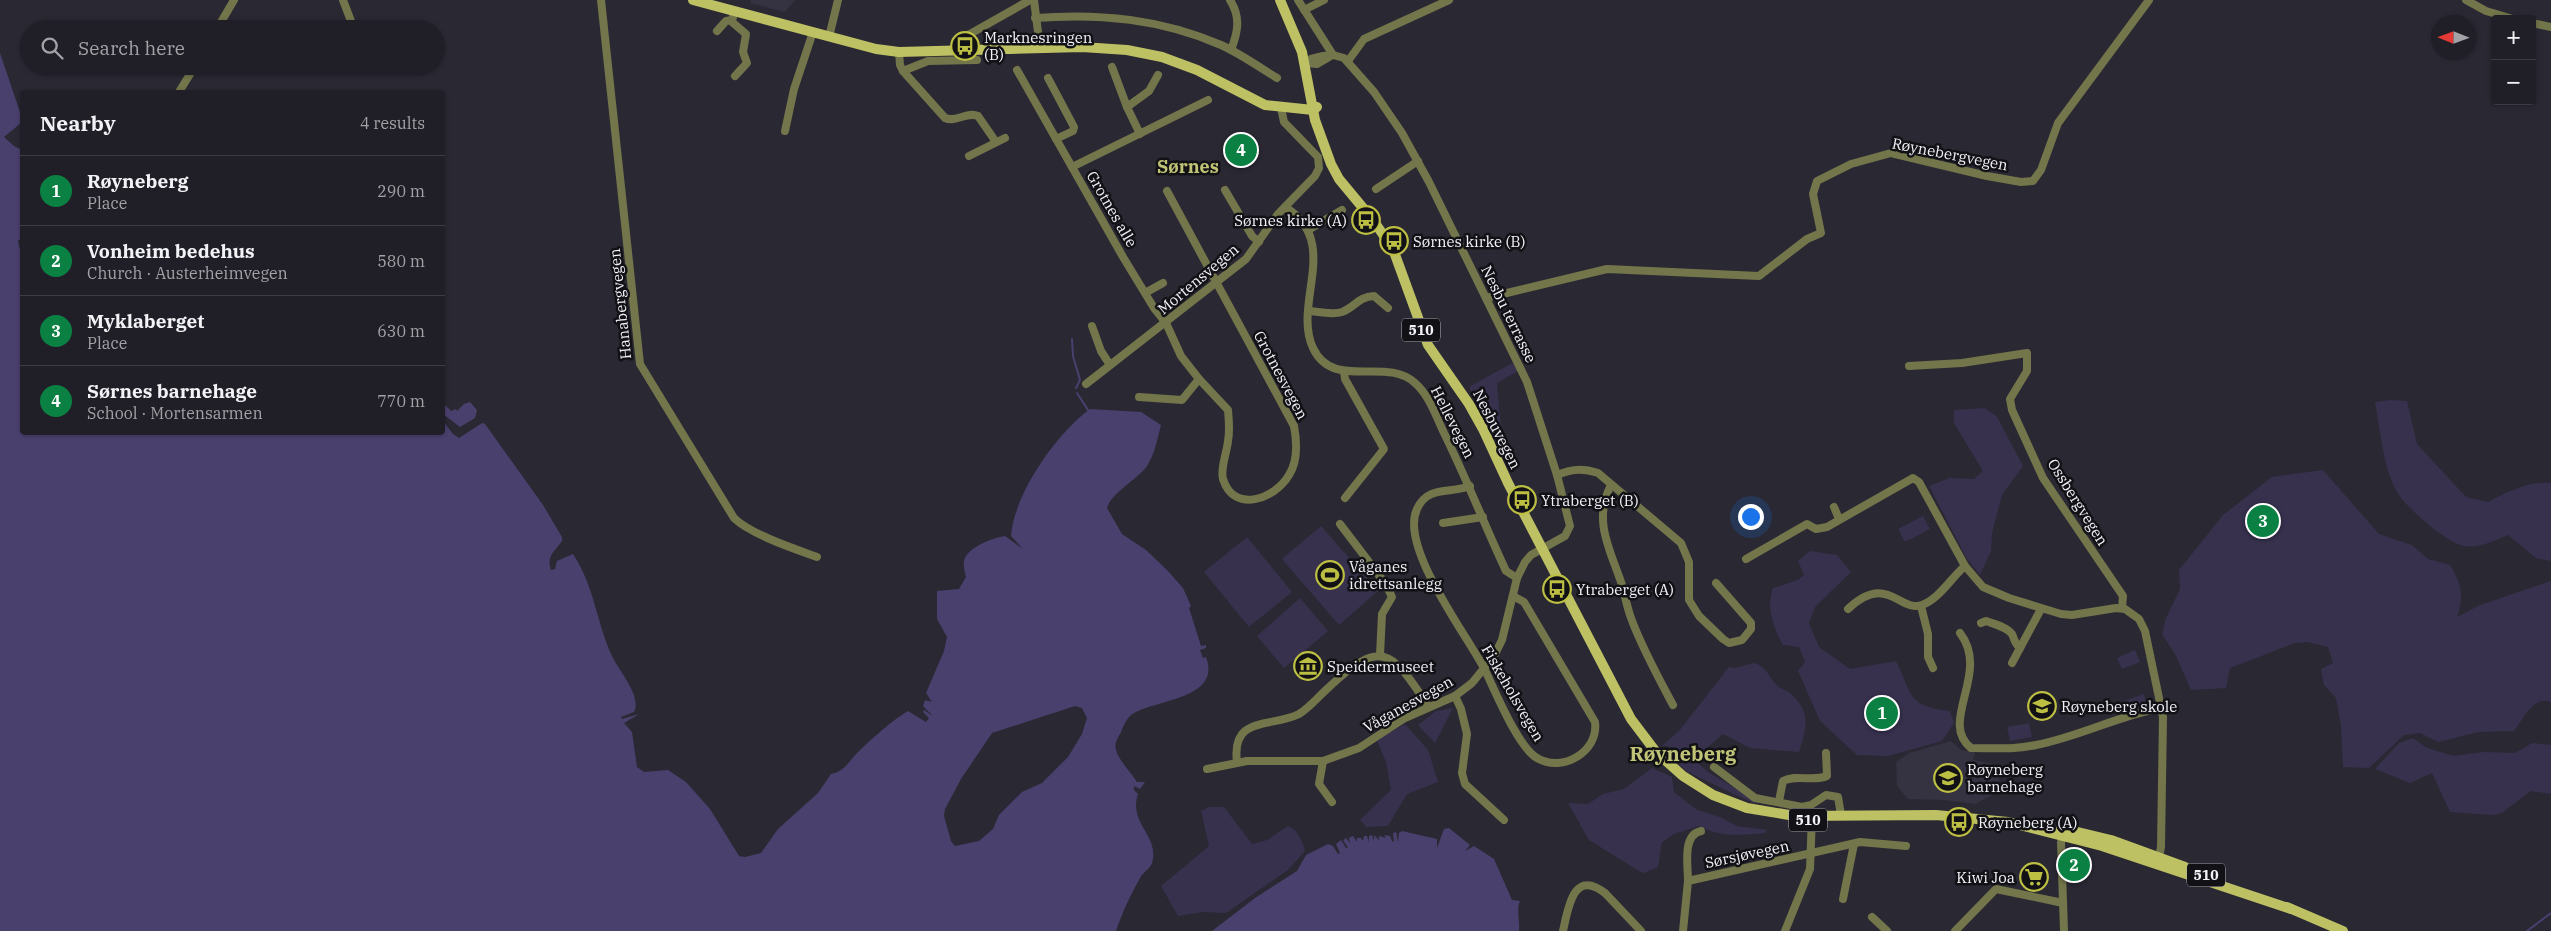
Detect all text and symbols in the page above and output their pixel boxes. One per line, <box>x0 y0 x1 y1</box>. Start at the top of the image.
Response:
north arrow <box>2431 15 2476 60</box>
map controls <box>2491 15 2536 105</box>
button: + <box>2491 15 2536 60</box>
search box <box>20 20 445 75</box>
place label: Marknesringen (B) <box>984 28 1093 64</box>
bus stop icon: Marknesringen (B) <box>950 31 980 61</box>
icon: search <box>38 34 66 62</box>
text: Search here <box>78 36 185 60</box>
button: − <box>2491 60 2536 105</box>
text: Nearby <box>40 109 116 137</box>
text: 4 results <box>360 113 425 133</box>
pin: 4 <box>1225 131 1257 169</box>
street label: Røynebergvegen <box>1890 133 2010 175</box>
district label: Sørnes <box>1157 155 1219 178</box>
street label: Grotnes alle <box>1083 167 1141 251</box>
text: Røyneberg <box>87 169 188 193</box>
text: 1 <box>51 181 61 201</box>
text: 290 m <box>377 181 425 201</box>
text: Place <box>87 193 127 213</box>
bus stop icon: Sørnes kirke (A) <box>1351 205 1381 235</box>
place label: Sørnes kirke (A) <box>1234 211 1347 230</box>
bus stop icon: Sørnes kirke (B) <box>1379 226 1409 256</box>
place label: Sørnes kirke (B) <box>1413 232 1525 251</box>
text: Vonheim bedehus <box>87 239 255 263</box>
street label: Mortensvegen <box>1154 239 1243 318</box>
street label: Hanabergvegen <box>605 247 635 360</box>
text: 2 <box>51 251 61 271</box>
text: 580 m <box>377 251 425 271</box>
street label: Nesbu terrasse <box>1477 262 1541 366</box>
text: Church · Austerheimvegen <box>87 263 288 283</box>
text: Myklaberget <box>87 309 204 333</box>
road number: 510 <box>1402 318 1440 342</box>
text: 3 <box>51 321 61 341</box>
text: 630 m <box>377 321 425 341</box>
street label: Grotnesvegen <box>1250 327 1313 423</box>
text: Place <box>87 333 127 353</box>
text: Sørnes barnehage <box>87 379 257 403</box>
street label: Hellevegen <box>1427 383 1479 462</box>
street label: Nesbuvegen <box>1469 386 1525 472</box>
text: 4 <box>51 391 61 411</box>
text: 770 m <box>377 391 425 411</box>
text: School · Mortensarmen <box>87 403 263 423</box>
street label: Ossbergvegen <box>2044 455 2113 549</box>
bus stop icon: Ytraberget (B) <box>1507 485 1537 515</box>
place label: Ytraberget (B) <box>1541 491 1639 510</box>
pin: 3 <box>2247 502 2279 540</box>
your location <box>1738 504 1764 530</box>
place label: Våganes idrettsanlegg <box>1349 557 1442 593</box>
sports icon: Våganes idrettsanlegg <box>1315 560 1345 590</box>
bus stop icon: Ytraberget (A) <box>1542 574 1572 604</box>
place label: Ytraberget (A) <box>1576 580 1674 599</box>
street label: Fiskeholsvegen <box>1478 641 1549 745</box>
museum icon: Speidermuseet <box>1293 651 1323 681</box>
place label: Speidermuseet <box>1327 657 1434 676</box>
street label: Våganesvegen <box>1360 671 1457 737</box>
school or university icon: Røyneberg skole <box>2027 691 2057 721</box>
pin: 1 <box>1866 694 1898 732</box>
place label: Røyneberg skole <box>2061 697 2177 716</box>
district label: Røyneberg <box>1630 740 1737 767</box>
place label: Røyneberg barnehage <box>1967 760 2043 796</box>
school or university icon: Røyneberg barnehage <box>1933 763 1963 793</box>
bus stop icon: Røyneberg (A) <box>1944 807 1974 837</box>
road number: 510 <box>1789 808 1827 832</box>
place label: Røyneberg (A) <box>1978 813 2077 832</box>
street label: Sørsjøvegen <box>1703 836 1791 872</box>
pin: 2 <box>2058 846 2090 884</box>
supermarket icon: Kiwi Joa <box>2019 862 2049 892</box>
road number: 510 <box>2187 864 2225 886</box>
place label: Kiwi Joa <box>1956 868 2015 887</box>

